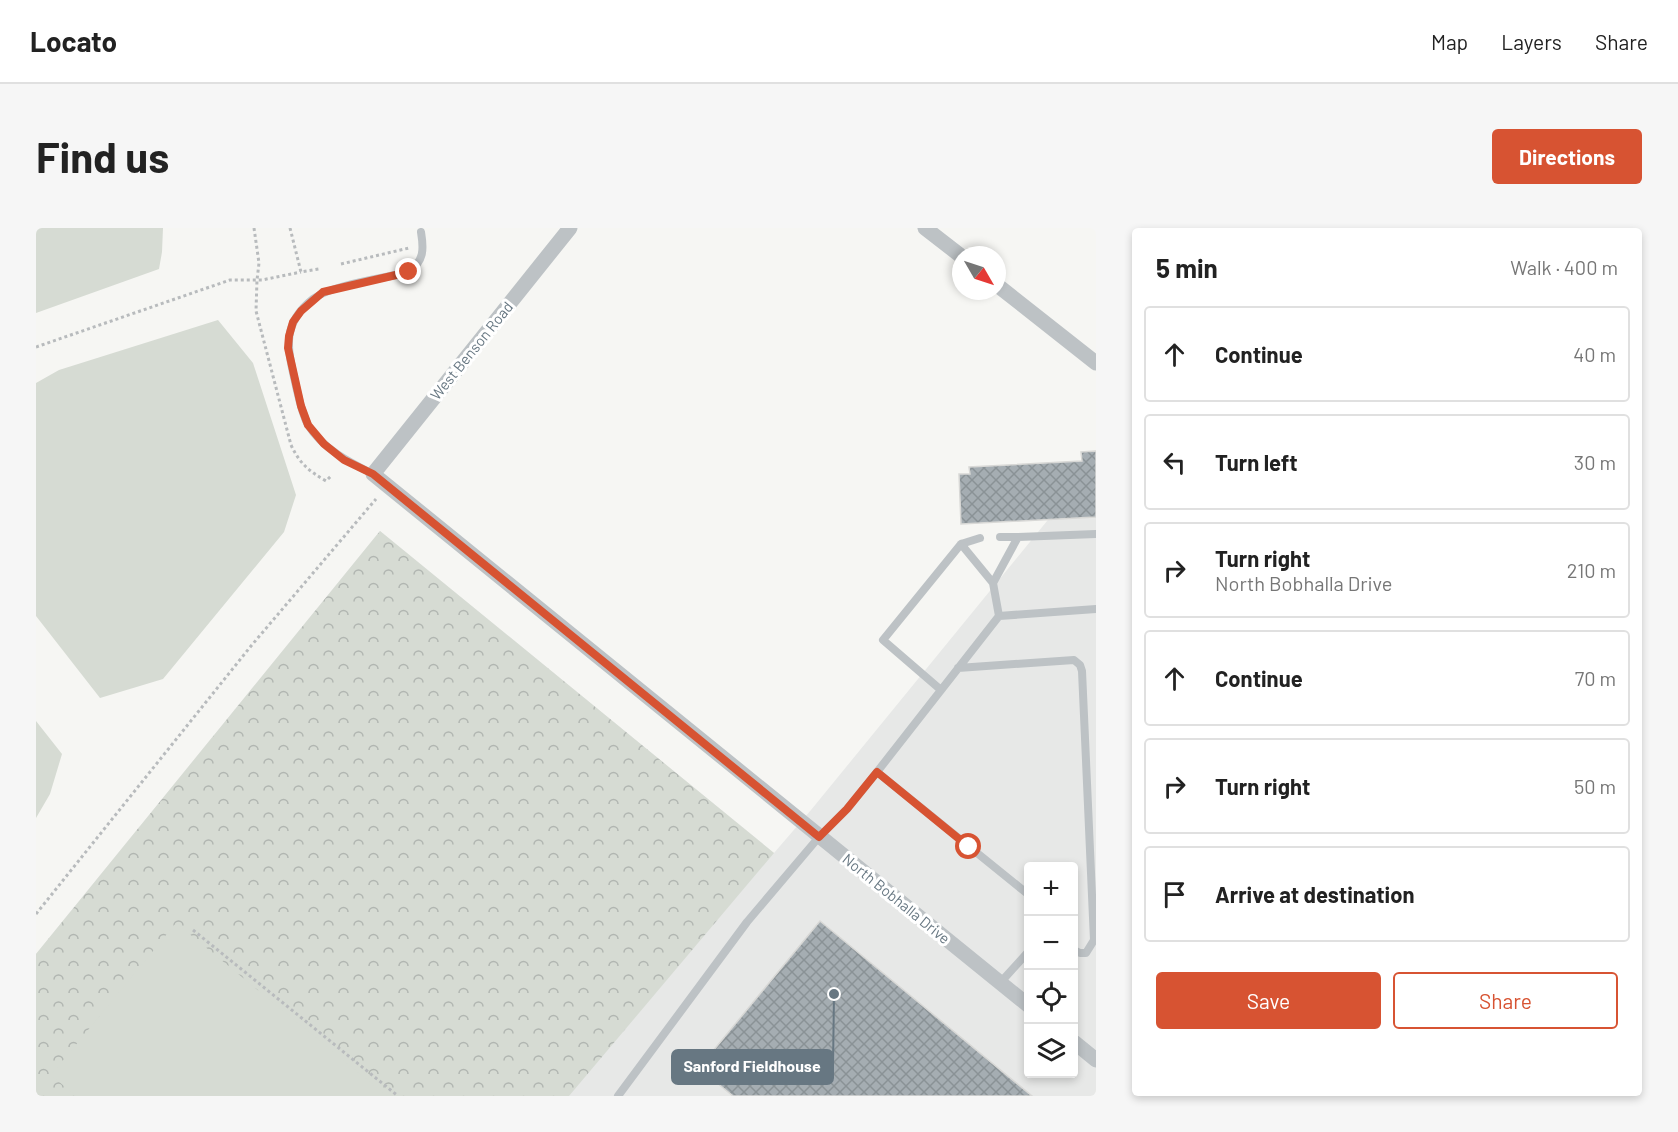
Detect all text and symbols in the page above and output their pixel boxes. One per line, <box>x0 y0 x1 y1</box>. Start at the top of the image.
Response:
text: Locato <box>30 24 117 58</box>
text: Map <box>1431 29 1468 54</box>
text: Layers <box>1501 29 1562 54</box>
text: Share <box>1595 29 1648 54</box>
button: Directions <box>1492 129 1642 184</box>
text: Find us <box>36 131 169 181</box>
north arrow <box>952 246 1006 300</box>
text: 5 min <box>1156 252 1218 283</box>
text: Walk · 400 m <box>1510 255 1618 279</box>
route end <box>395 258 421 284</box>
street label: West Benson Road <box>426 298 516 403</box>
icon: ahead <box>1158 338 1191 371</box>
text: Continue <box>1215 341 1303 367</box>
text: 40 m <box>1573 342 1616 366</box>
icon: left <box>1158 446 1191 479</box>
text: Turn left <box>1215 449 1298 475</box>
text: 30 m <box>1574 450 1616 474</box>
text: Turn right <box>1215 545 1310 571</box>
icon: right <box>1158 554 1191 587</box>
text: 210 m <box>1567 558 1616 582</box>
text: North Bobhalla Drive <box>1215 571 1392 595</box>
icon: ahead <box>1158 662 1191 695</box>
text: Continue <box>1215 665 1303 691</box>
text: 70 m <box>1575 666 1616 690</box>
icon: right <box>1158 770 1191 803</box>
text: Turn right <box>1215 773 1310 799</box>
text: 50 m <box>1574 774 1616 798</box>
route start <box>955 833 981 859</box>
street label: North Bobhalla Drive <box>839 849 954 947</box>
map controls <box>1024 862 1078 1078</box>
button: + <box>1024 862 1078 916</box>
icon: arrive <box>1158 878 1191 911</box>
text: Arrive at destination <box>1215 881 1414 907</box>
button: − <box>1024 916 1078 970</box>
button: locate <box>1024 970 1078 1024</box>
button: Save <box>1156 972 1381 1029</box>
button: Share <box>1393 972 1618 1029</box>
button: layers <box>1024 1024 1078 1078</box>
callout: Sanford Fieldhouse <box>672 1050 833 1084</box>
text: Sanford Fieldhouse <box>683 1056 821 1075</box>

